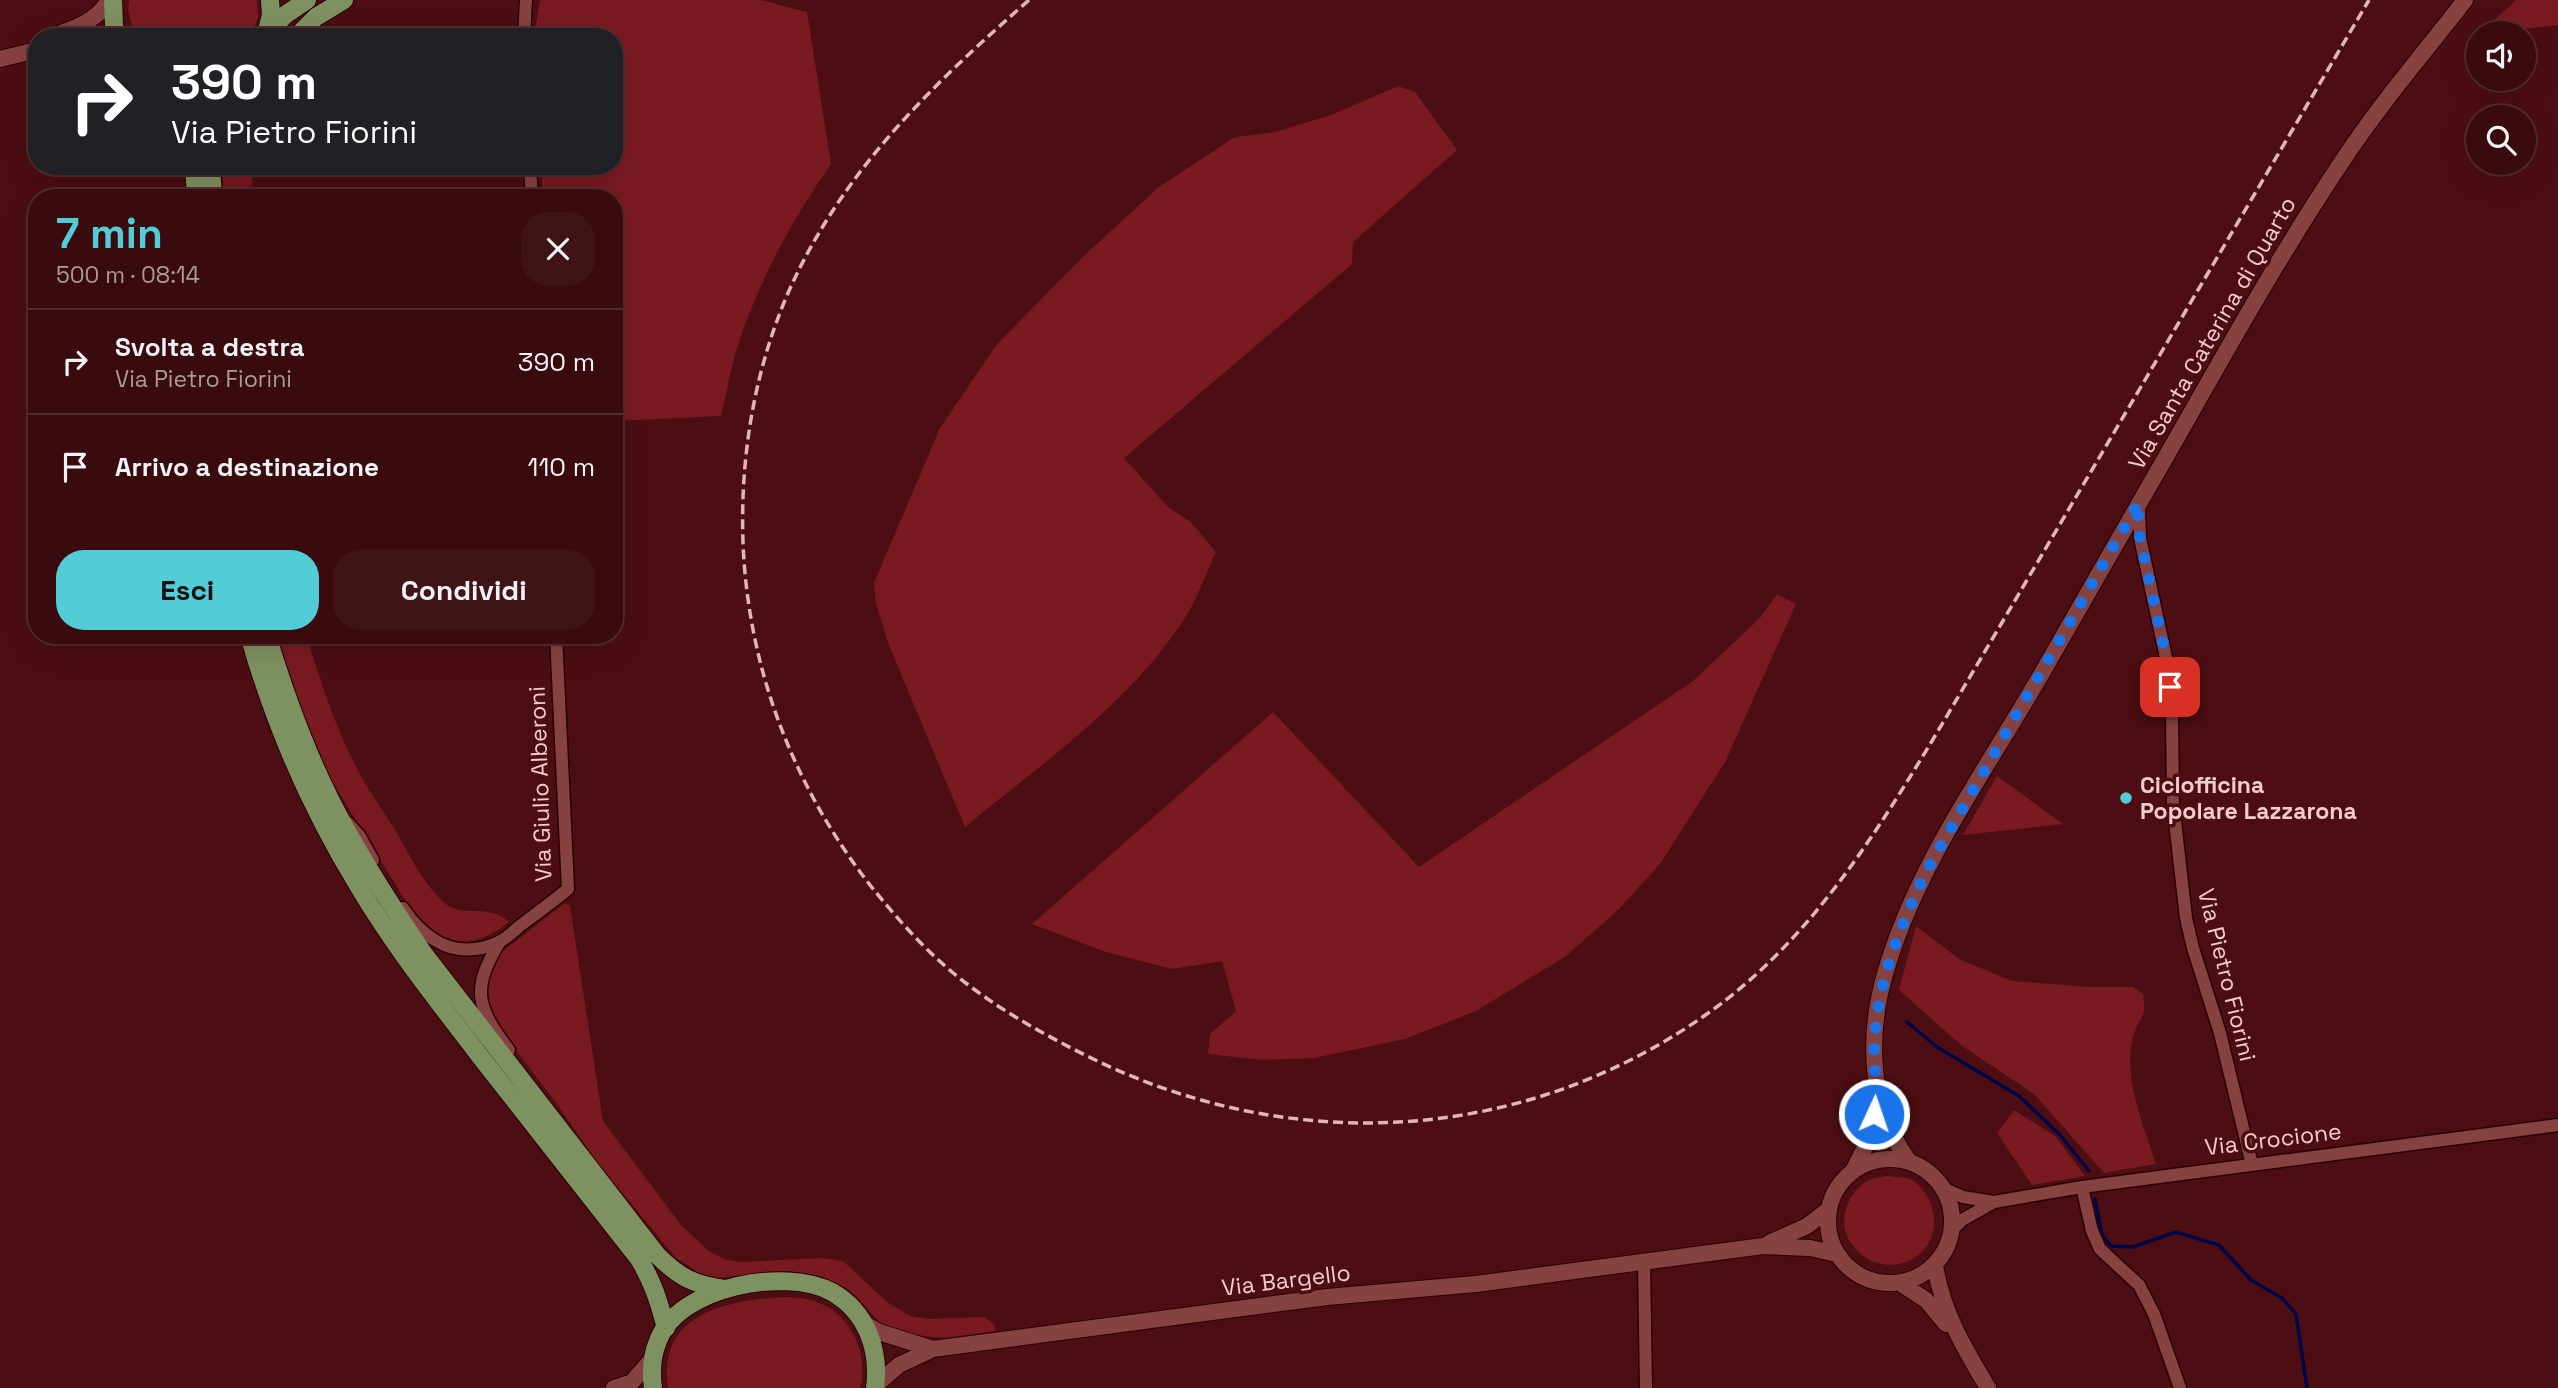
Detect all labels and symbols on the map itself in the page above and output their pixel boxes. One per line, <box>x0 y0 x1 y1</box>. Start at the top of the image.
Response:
street label: Via Santa Caterina di Quarto <box>2121 191 2303 475</box>
pin <box>2140 657 2200 717</box>
street label: Via Giulio Alberoni <box>522 686 558 882</box>
place label: Ciclofficina Popolare Lazzarona <box>2140 770 2357 826</box>
marker: Ciclofficina Popolare Lazzarona <box>2118 790 2134 806</box>
street label: Via Pietro Fiorini <box>2191 886 2263 1064</box>
position arrow <box>1837 1077 1911 1151</box>
street label: Via Crocione <box>2203 1116 2343 1162</box>
street label: Via Bargello <box>1220 1257 1352 1303</box>

